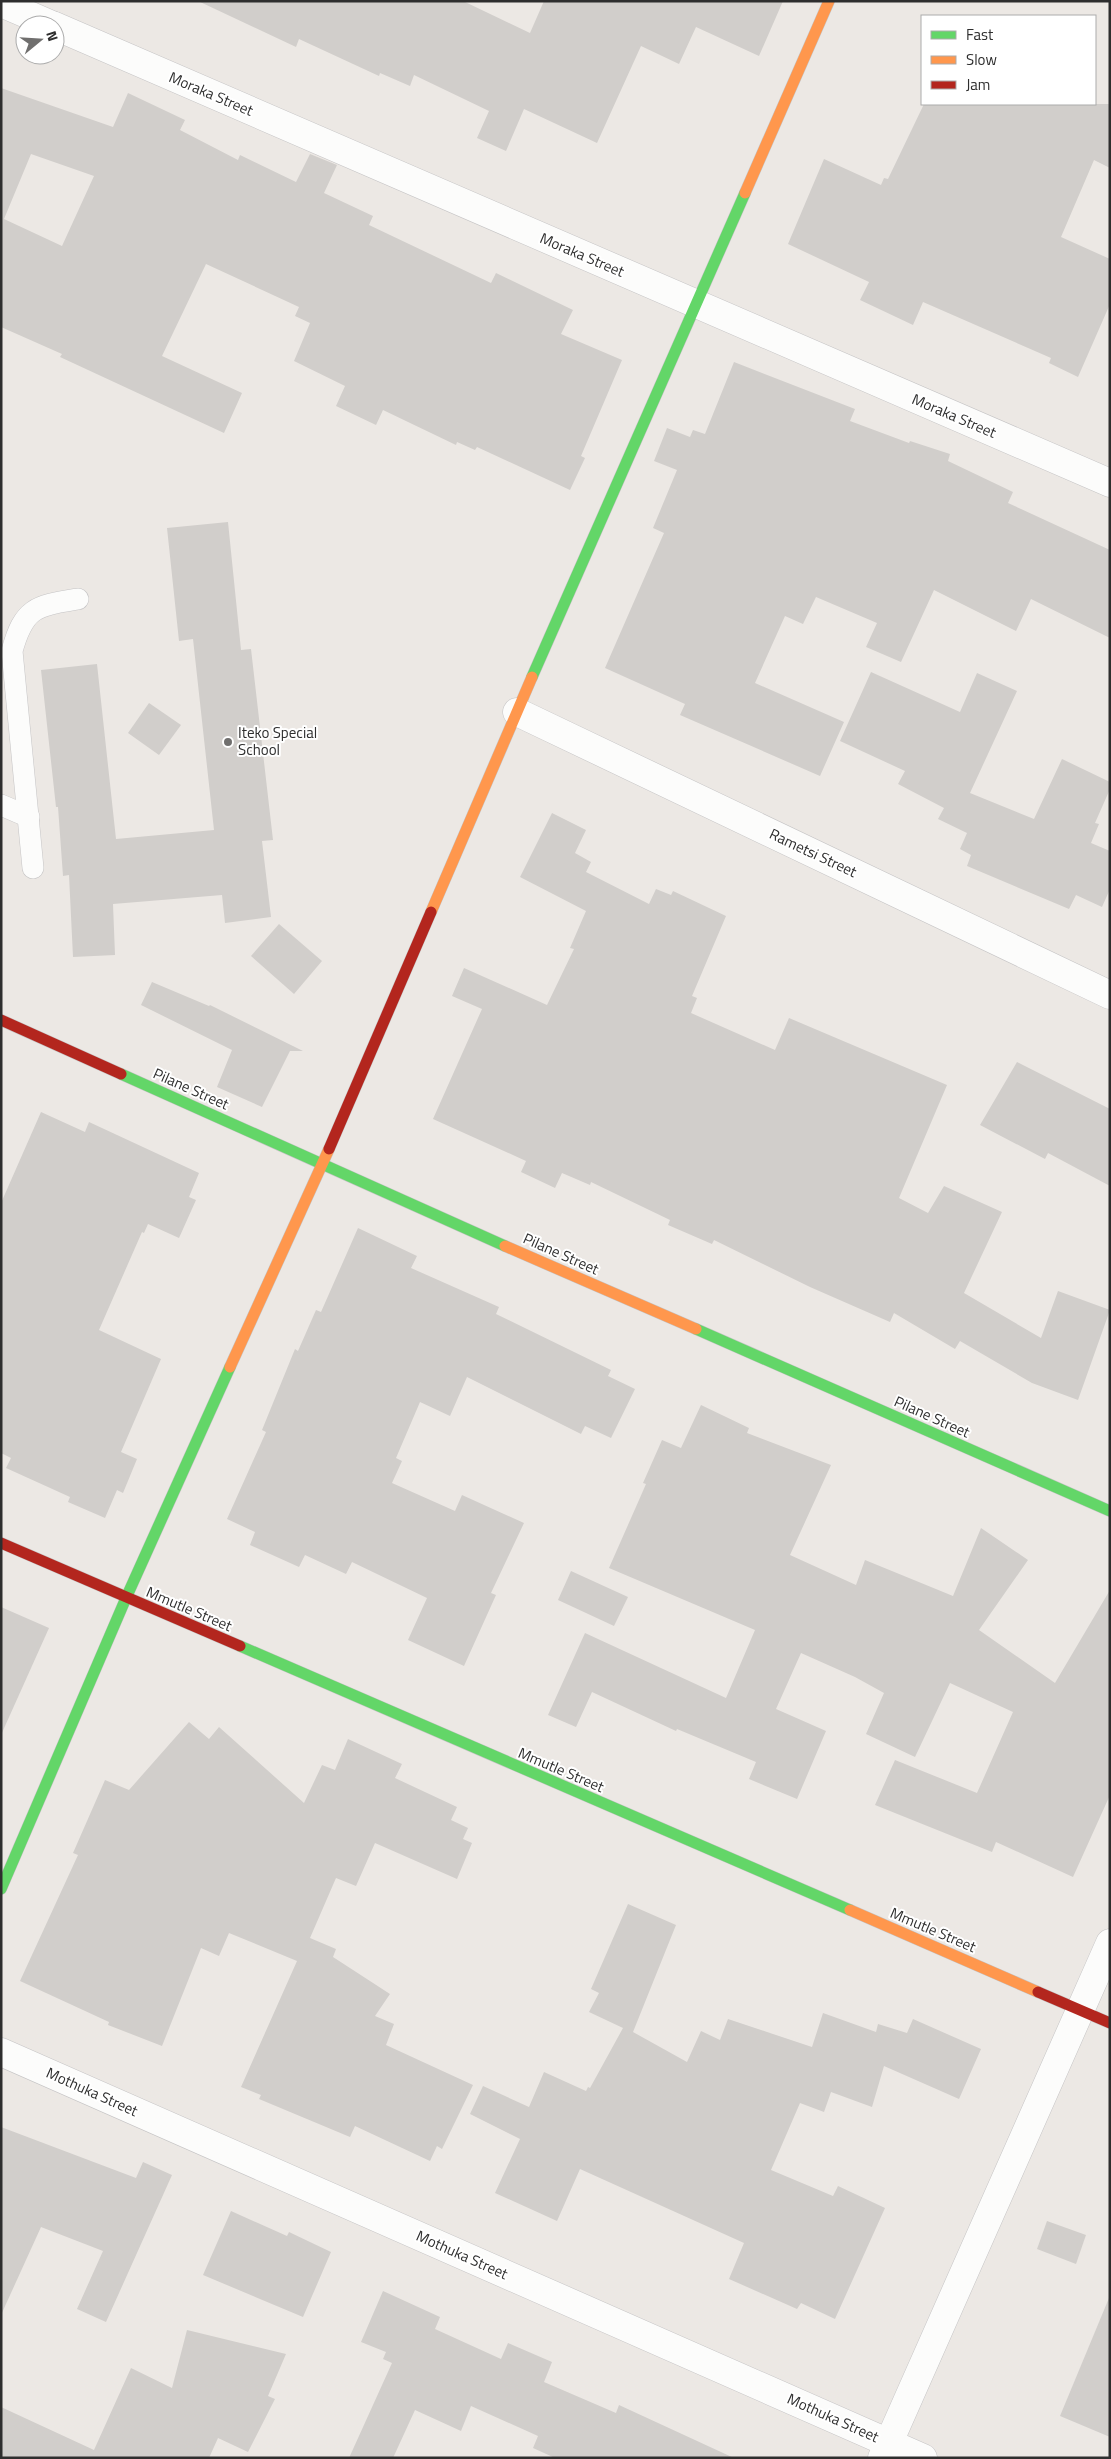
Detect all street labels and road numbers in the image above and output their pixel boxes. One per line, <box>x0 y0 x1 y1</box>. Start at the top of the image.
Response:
street label: Moraka Street <box>165 65 258 122</box>
street label: Moraka Street <box>536 226 629 283</box>
street label: Moraka Street <box>908 387 1001 444</box>
street label: Rametsi Street <box>766 822 861 883</box>
street label: Pilane Street <box>150 1062 233 1116</box>
street label: Pilane Street <box>520 1227 603 1281</box>
street label: Pilane Street <box>891 1390 974 1444</box>
street label: Mmutle Street <box>143 1580 236 1637</box>
street label: Mmutle Street <box>515 1741 608 1798</box>
street label: Mmutle Street <box>887 1901 980 1958</box>
street label: Mothuka Street <box>43 2061 142 2122</box>
street label: Mothuka Street <box>413 2224 512 2285</box>
street label: Mothuka Street <box>784 2387 883 2448</box>

